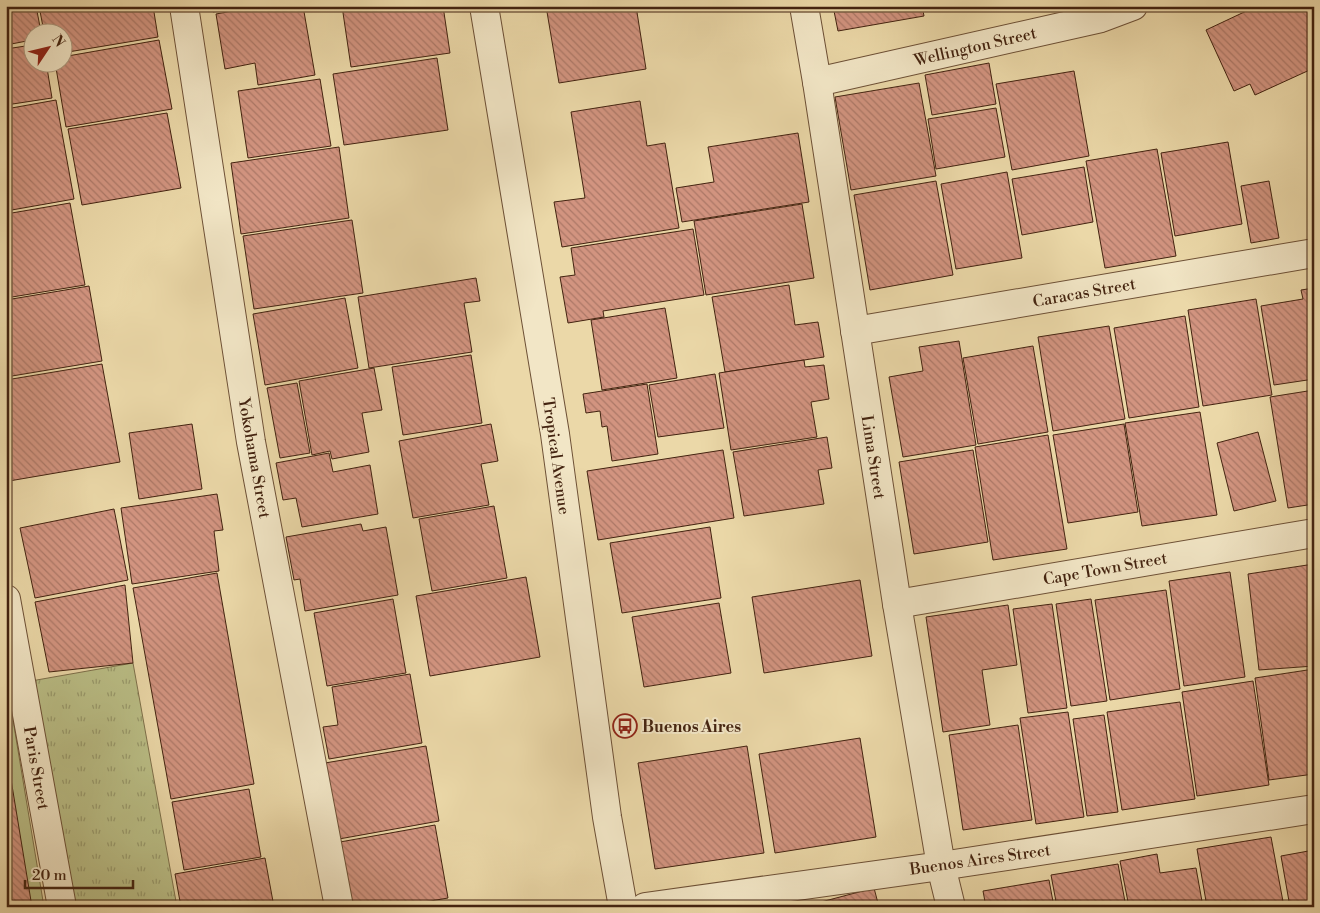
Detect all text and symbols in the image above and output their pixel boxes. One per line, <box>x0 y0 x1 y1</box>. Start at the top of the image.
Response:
north arrow <box>22 22 72 72</box>
street label: Wellington Street <box>911 23 1039 71</box>
text: N <box>47 31 68 51</box>
street label: Caracas Street <box>1031 274 1137 312</box>
street label: Yokohama Street <box>233 395 275 520</box>
street label: Tropical Avenue <box>538 396 574 516</box>
street label: Lima Street <box>857 414 890 501</box>
street label: Cape Town Street <box>1042 548 1169 590</box>
bus stop icon: Buenos Aires <box>612 713 638 739</box>
place label: Buenos Aires <box>642 717 741 737</box>
street label: Paris Street <box>19 725 53 812</box>
street label: Buenos Aires Street <box>907 840 1052 880</box>
scale bar <box>25 858 132 890</box>
text: 20 m <box>32 866 67 885</box>

